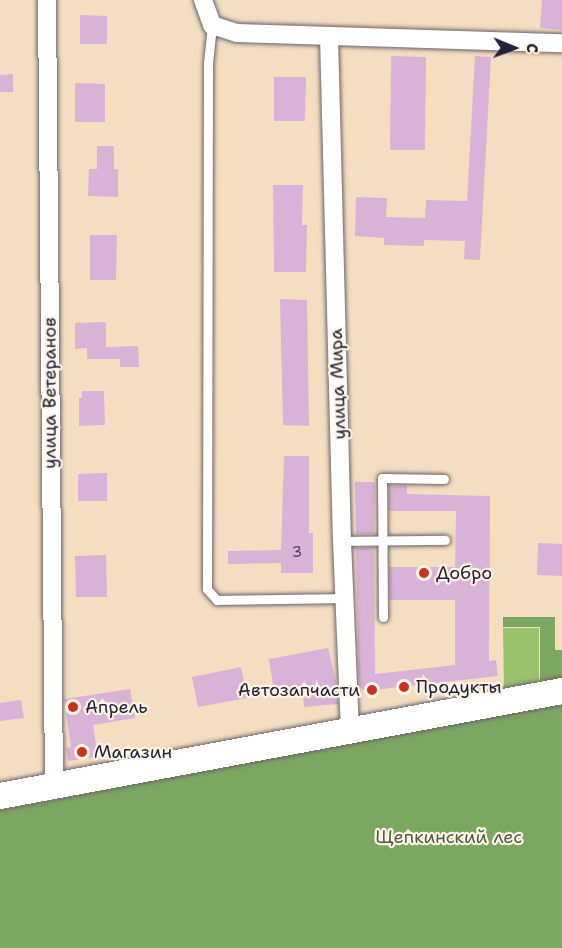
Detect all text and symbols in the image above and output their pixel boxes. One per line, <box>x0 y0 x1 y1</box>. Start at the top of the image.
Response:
north arrow <box>484 18 544 78</box>
text: С <box>522 43 543 53</box>
street label: улица Ветеранов <box>39 317 61 469</box>
street label: улица Мира <box>325 328 351 440</box>
house number: 3 <box>292 544 302 562</box>
place label: Добро <box>436 562 492 584</box>
marker: Добро <box>417 566 431 580</box>
place label: Продукты <box>416 676 502 698</box>
place label: Автозапчасти <box>238 679 360 701</box>
marker: Продукты <box>397 680 411 694</box>
marker: Автозапчасти <box>365 683 379 697</box>
place label: Апрель <box>85 696 148 718</box>
marker: Апрель <box>66 700 80 714</box>
place label: Магазин <box>94 741 172 763</box>
marker: Магазин <box>75 745 89 759</box>
park label: Щепкинский лес <box>376 826 522 848</box>

